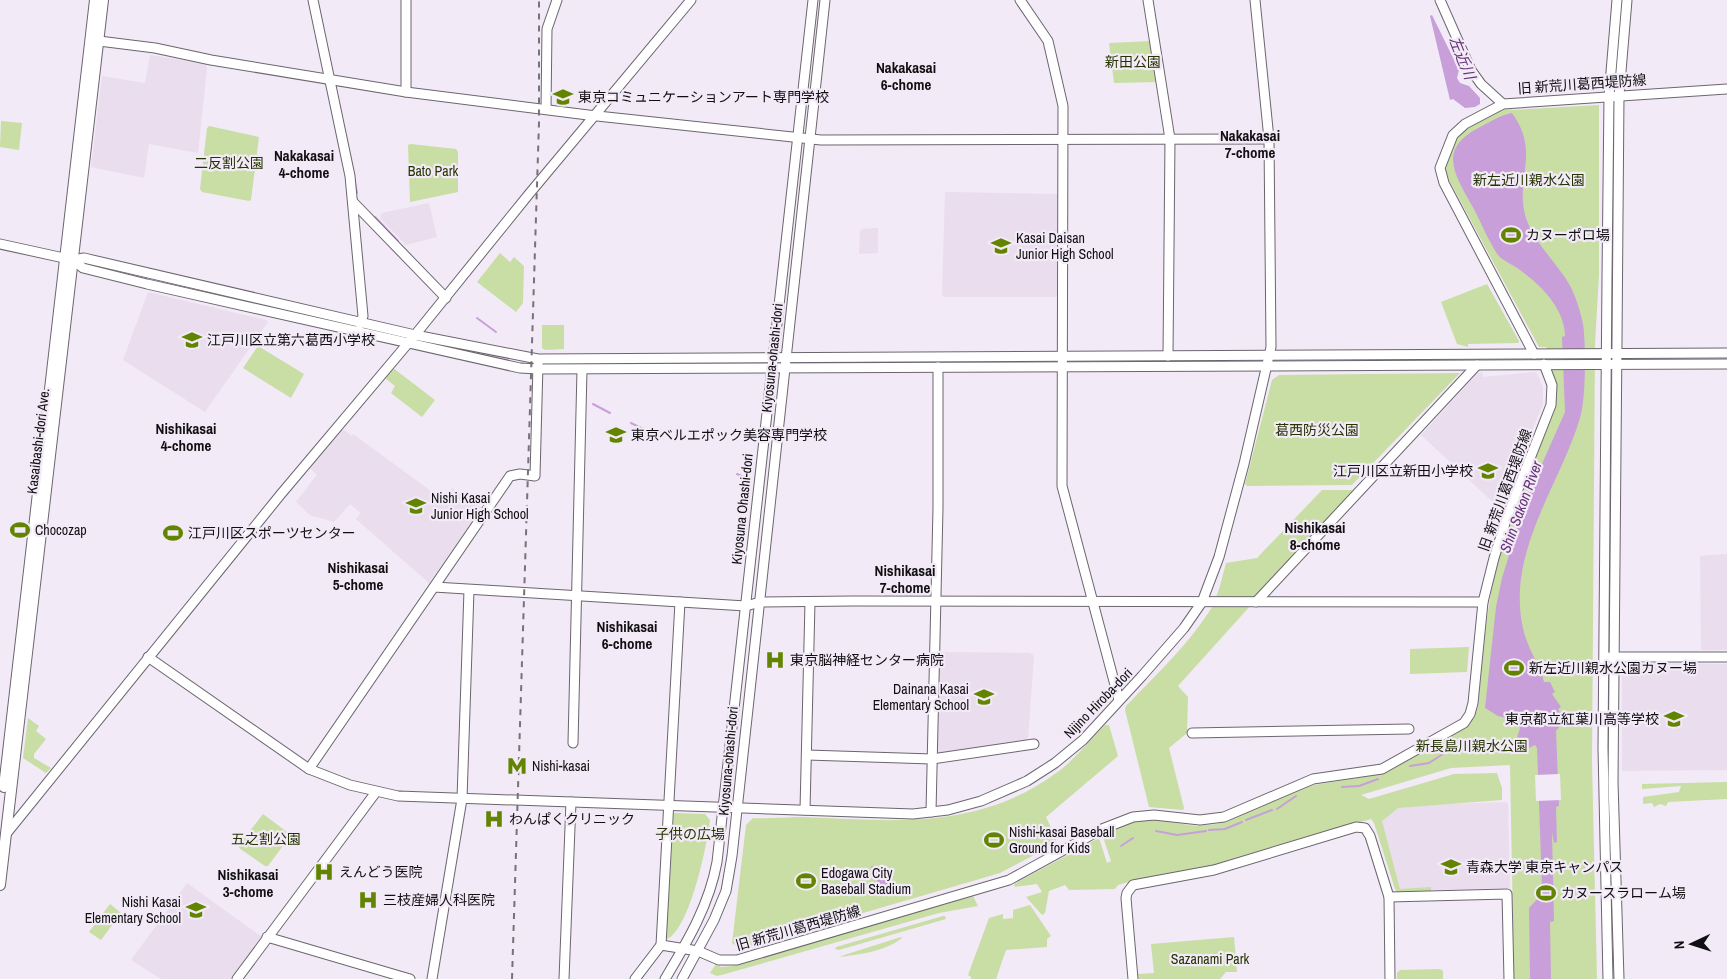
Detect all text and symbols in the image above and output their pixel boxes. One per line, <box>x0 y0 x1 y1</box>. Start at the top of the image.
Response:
water label: 左近川 <box>1444 33 1481 84</box>
park label: 新田公園 <box>1105 53 1161 71</box>
district label: Nakakasai 6-chome <box>876 57 936 95</box>
street label: 旧 新荒川葛西堤防線 <box>1517 71 1647 97</box>
school or university icon: 東京コミュニケーションアート専門学校 <box>552 86 574 108</box>
place label: 東京コミュニケーションアート専門学校 <box>578 88 829 106</box>
district label: Nakakasai 7-chome <box>1220 125 1280 163</box>
district label: Nakakasai 4-chome <box>274 145 334 183</box>
park label: 二反割公園 <box>194 154 264 172</box>
park label: Bato Park <box>408 162 458 180</box>
park label: 新左近川親水公園 <box>1473 171 1585 189</box>
sports icon: カヌーポロ場 <box>1500 224 1522 246</box>
place label: カヌーポロ場 <box>1526 226 1610 244</box>
place label: Kasai Daisan Junior High School <box>1016 229 1114 263</box>
school or university icon: Kasai Daisan Junior High School <box>990 235 1012 257</box>
street label: Kiyosuna-ohashi-dori <box>757 302 787 414</box>
school or university icon: 江戸川区立第六葛西小学校 <box>181 329 203 351</box>
place label: 江戸川区立第六葛西小学校 <box>207 331 375 349</box>
street label: Kasaibashi-dori Ave. <box>23 387 53 495</box>
district label: Nishikasai 4-chome <box>156 418 216 456</box>
park label: 葛西防災公園 <box>1275 421 1359 439</box>
school or university icon: 東京ベルエポック美容専門学校 <box>605 424 627 446</box>
place label: 東京ベルエポック美容専門学校 <box>631 426 827 444</box>
street label: 旧 新荒川葛西堤防線 <box>1474 426 1536 554</box>
street label: Kiyosuna Ohashi-dori <box>727 453 757 565</box>
water label: Shin Sakon River <box>1494 457 1547 556</box>
school or university icon: 江戸川区立新田小学校 <box>1477 460 1499 482</box>
place label: 江戸川区立新田小学校 <box>1333 462 1473 480</box>
place label: Nishi Kasai Junior High School <box>431 489 529 523</box>
school or university icon: Nishi Kasai Junior High School <box>405 495 427 517</box>
district label: Nishikasai 8-chome <box>1285 517 1345 555</box>
sports icon: Chocozap <box>9 519 31 541</box>
place label: Chocozap <box>35 521 87 539</box>
sports icon: 江戸川区スポーツセンター <box>162 522 184 544</box>
place label: 江戸川区スポーツセンター <box>188 524 356 542</box>
district label: Nishikasai 5-chome <box>328 557 388 595</box>
district label: Nishikasai 7-chome <box>875 560 935 598</box>
district label: Nishikasai 6-chome <box>597 616 657 654</box>
hospital icon: 東京脳神経センター病院 <box>764 649 786 671</box>
place label: 東京脳神経センター病院 <box>790 651 944 669</box>
sports icon: 新左近川親水公園カヌー場 <box>1503 657 1525 679</box>
place label: 新左近川親水公園カヌー場 <box>1529 659 1697 677</box>
street label: Nijino Hiroba-dori <box>1060 664 1136 742</box>
place label: Dainana Kasai Elementary School <box>873 680 969 714</box>
school or university icon: Dainana Kasai Elementary School <box>973 686 995 708</box>
street label: Kiyosuna-ohashi-dori <box>714 706 742 816</box>
school or university icon: 東京都立紅葉川高等学校 <box>1663 708 1685 730</box>
place label: 東京都立紅葉川高等学校 <box>1505 710 1659 728</box>
park label: 新長島川親水公園 <box>1416 737 1528 755</box>
metro station icon: Nishi-kasai <box>506 755 528 777</box>
place label: Nishi-kasai <box>532 757 590 775</box>
hospital icon: わんぱくクリニック <box>483 808 505 830</box>
place label: わんぱくクリニック <box>509 810 635 828</box>
place label: Nishi-kasai Baseball Ground for Kids <box>1009 823 1114 857</box>
park label: 子供の広場 <box>655 825 725 843</box>
sports icon: Nishi-kasai Baseball Ground for Kids <box>983 829 1005 851</box>
park label: 五之割公園 <box>231 830 301 848</box>
school or university icon: 青森大学 東京キャンパス <box>1440 856 1462 878</box>
place label: 青森大学 東京キャンパス <box>1466 858 1623 876</box>
hospital icon: えんどう医院 <box>313 861 335 883</box>
place label: えんどう医院 <box>339 863 423 881</box>
district label: Nishikasai 3-chome <box>218 864 278 902</box>
place label: Edogawa City Baseball Stadium <box>821 864 911 898</box>
sports icon: Edogawa City Baseball Stadium <box>795 870 817 892</box>
sports icon: カヌースラローム場 <box>1535 882 1557 904</box>
place label: カヌースラローム場 <box>1561 884 1686 902</box>
hospital icon: 三枝産婦人科医院 <box>357 889 379 911</box>
place label: 三枝産婦人科医院 <box>383 891 495 909</box>
place label: Nishi Kasai Elementary School <box>85 893 181 927</box>
school or university icon: Nishi Kasai Elementary School <box>185 899 207 921</box>
street label: 旧 新荒川葛西堤防線 <box>733 902 863 954</box>
north arrow <box>1667 919 1717 969</box>
text: N <box>1670 940 1688 950</box>
park label: Sazanami Park <box>1171 950 1250 968</box>

